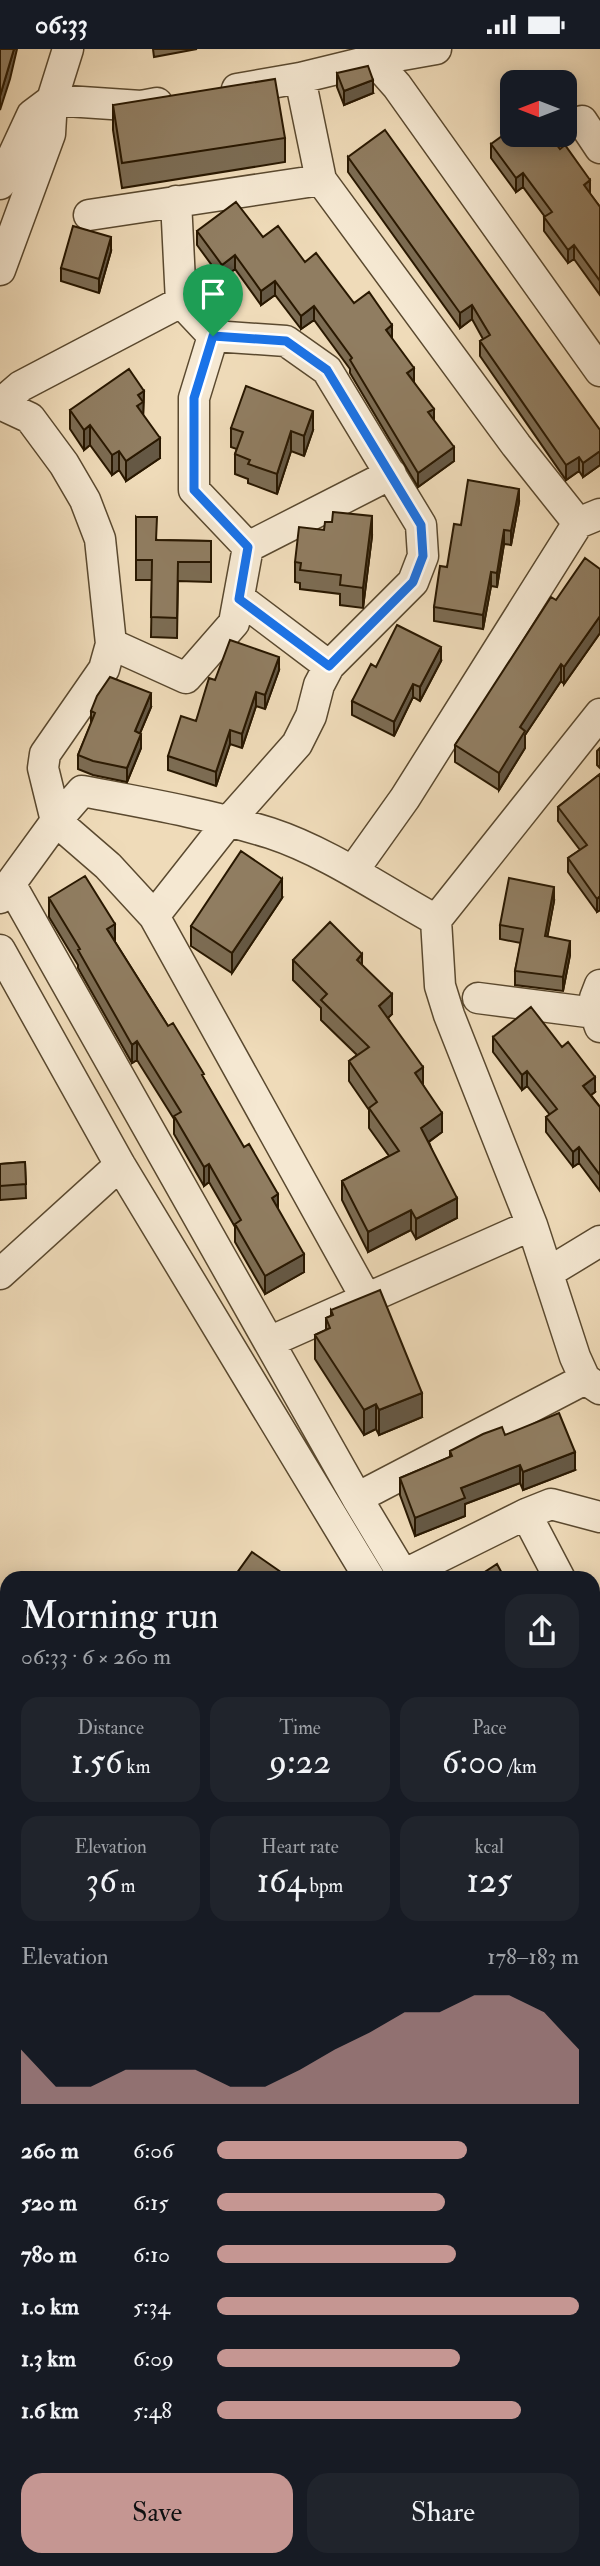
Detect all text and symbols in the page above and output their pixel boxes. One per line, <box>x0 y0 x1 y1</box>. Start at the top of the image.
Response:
text: 06:33 <box>35 9 88 41</box>
north arrow <box>500 70 578 147</box>
map controls <box>500 70 577 147</box>
pin <box>183 264 243 336</box>
icon: arrive <box>194 275 232 313</box>
text: Morning run <box>21 1592 219 1640</box>
button: share <box>505 1594 579 1668</box>
text: 06:33 · 6 × 260 m <box>21 1642 171 1671</box>
text: Distance <box>77 1716 144 1740</box>
text: Time <box>279 1716 321 1740</box>
text: Pace <box>472 1716 506 1740</box>
text: 1.56 <box>71 1740 123 1784</box>
text: 9:22 <box>269 1740 331 1784</box>
text: 6:00 <box>442 1740 504 1784</box>
text: km <box>123 1755 150 1779</box>
text: /km <box>504 1755 537 1779</box>
text: Elevation <box>74 1835 147 1859</box>
text: Heart rate <box>261 1835 339 1859</box>
text: kcal <box>475 1835 504 1859</box>
text: 36 <box>86 1859 117 1903</box>
text: 164 <box>257 1859 306 1903</box>
text: 125 <box>467 1859 512 1903</box>
text: m <box>117 1874 136 1898</box>
text: bpm <box>306 1874 343 1898</box>
text: Elevation <box>21 1942 109 1971</box>
text: 178–183 m <box>487 1942 579 1971</box>
text: 260 m <box>21 2136 79 2165</box>
text: 6:06 <box>133 2136 174 2165</box>
text: 520 m <box>21 2188 77 2217</box>
text: 6:15 <box>133 2188 169 2217</box>
text: 780 m <box>21 2240 77 2269</box>
text: 6:10 <box>133 2240 170 2269</box>
text: 1.0 km <box>21 2292 79 2321</box>
text: 5:34 <box>133 2292 170 2321</box>
text: 1.3 km <box>21 2344 76 2373</box>
text: 6:09 <box>133 2344 174 2373</box>
text: 1.6 km <box>21 2396 79 2425</box>
text: 5:48 <box>133 2396 172 2425</box>
button: Save <box>21 2473 293 2553</box>
button: Share <box>307 2473 579 2553</box>

